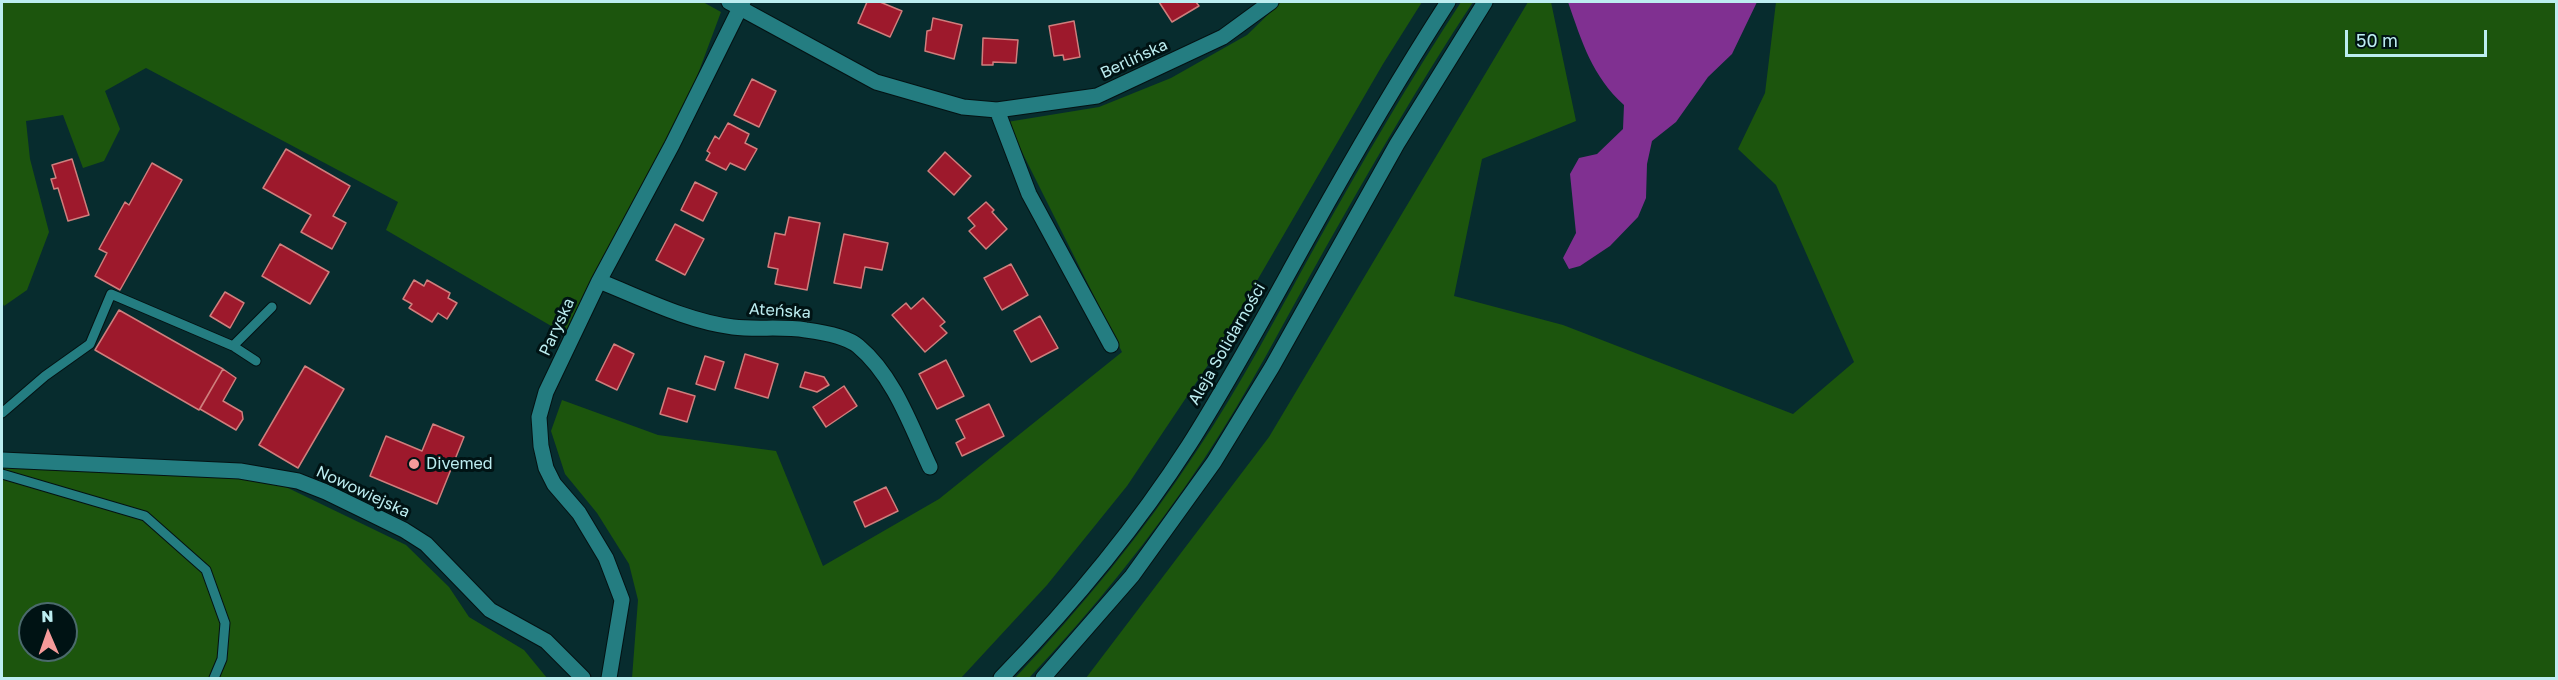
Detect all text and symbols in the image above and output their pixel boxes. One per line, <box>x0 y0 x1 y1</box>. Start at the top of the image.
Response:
scale bar <box>2348 18 2490 56</box>
text: 50 m <box>2356 29 2398 51</box>
street label: Berlińska <box>1097 35 1171 83</box>
street label: Aleja Solidarności <box>1184 280 1270 408</box>
street label: Paryska <box>535 295 579 359</box>
street label: Ateńska <box>748 299 812 323</box>
place label: Divemed <box>426 454 493 474</box>
marker: Divemed <box>407 457 421 471</box>
street label: Nowowiejska <box>313 462 413 522</box>
north arrow <box>18 602 78 662</box>
text: N <box>41 606 54 626</box>

